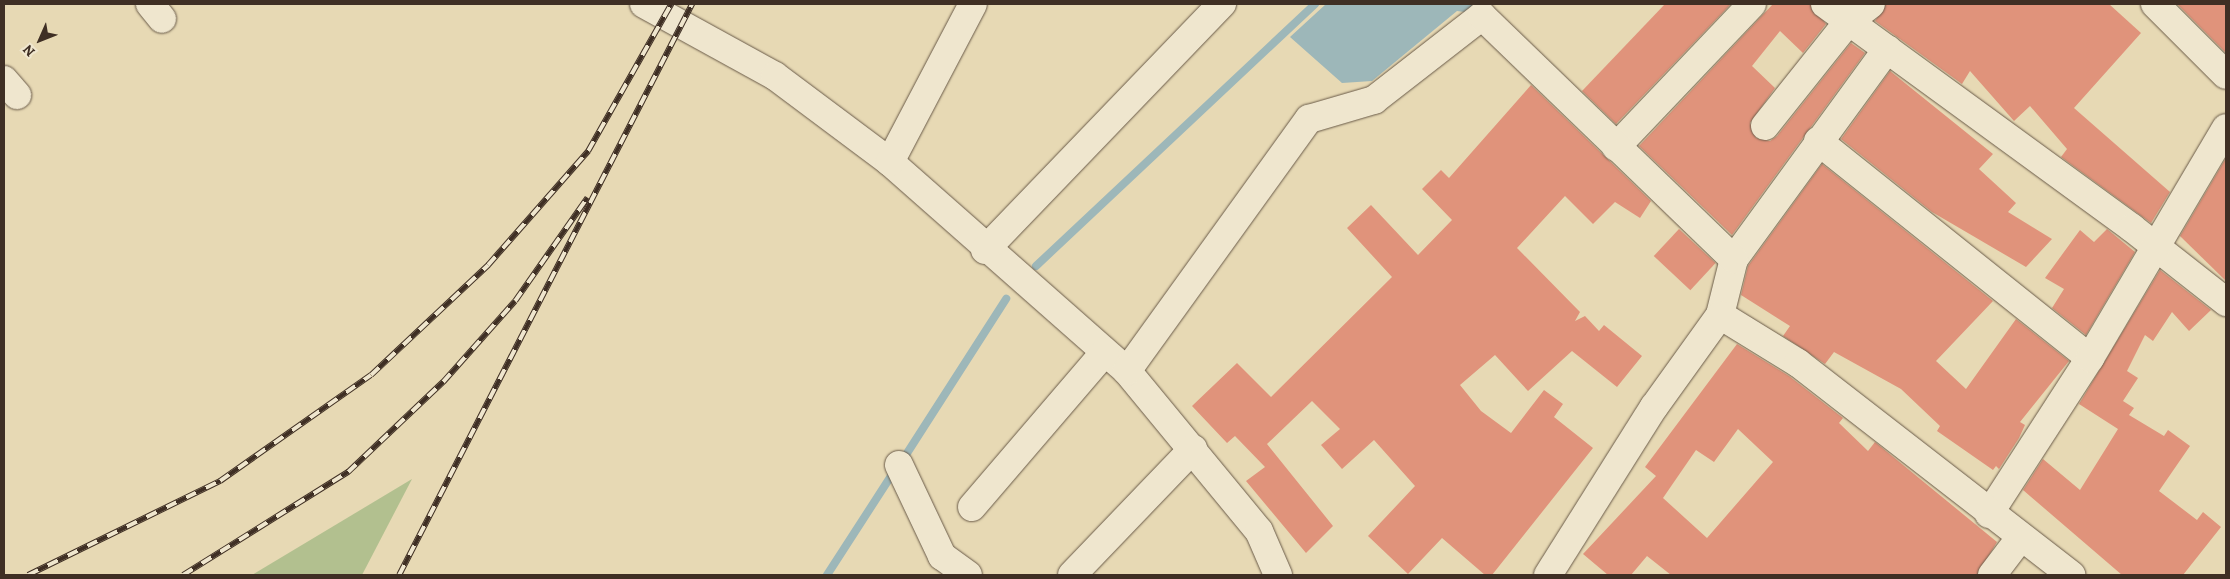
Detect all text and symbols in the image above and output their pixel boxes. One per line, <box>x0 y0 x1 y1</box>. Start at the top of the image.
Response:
north arrow <box>15 15 65 65</box>
text: N <box>18 41 39 61</box>

